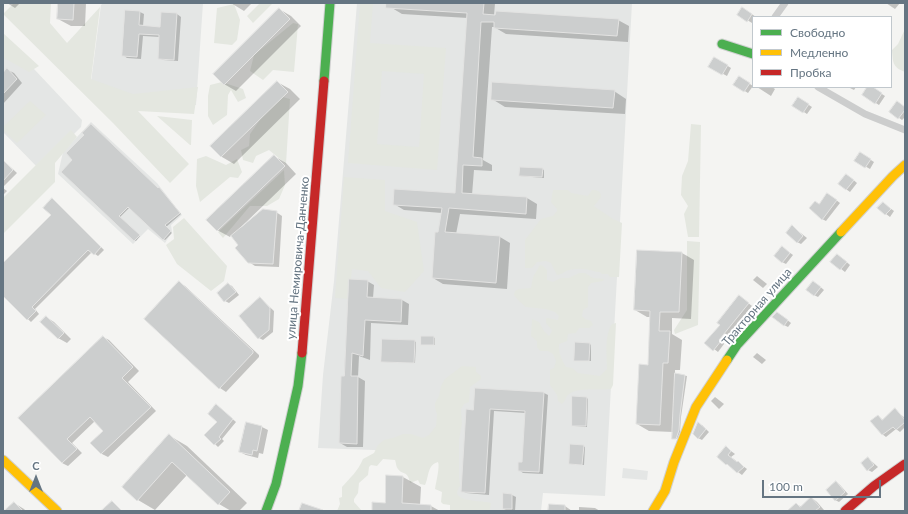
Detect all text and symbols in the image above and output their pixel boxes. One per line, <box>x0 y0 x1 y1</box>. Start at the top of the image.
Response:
legend <box>752 16 892 88</box>
text: Свободно <box>790 25 845 40</box>
text: Медленно <box>790 45 848 60</box>
text: Пробка <box>790 65 831 80</box>
street label: улица Немировича-Данченко <box>284 176 312 340</box>
street label: Тракторная улица <box>719 265 795 349</box>
north arrow <box>16 458 56 498</box>
text: С <box>32 459 40 472</box>
scale bar <box>764 472 883 498</box>
text: 100 m <box>769 479 803 494</box>

